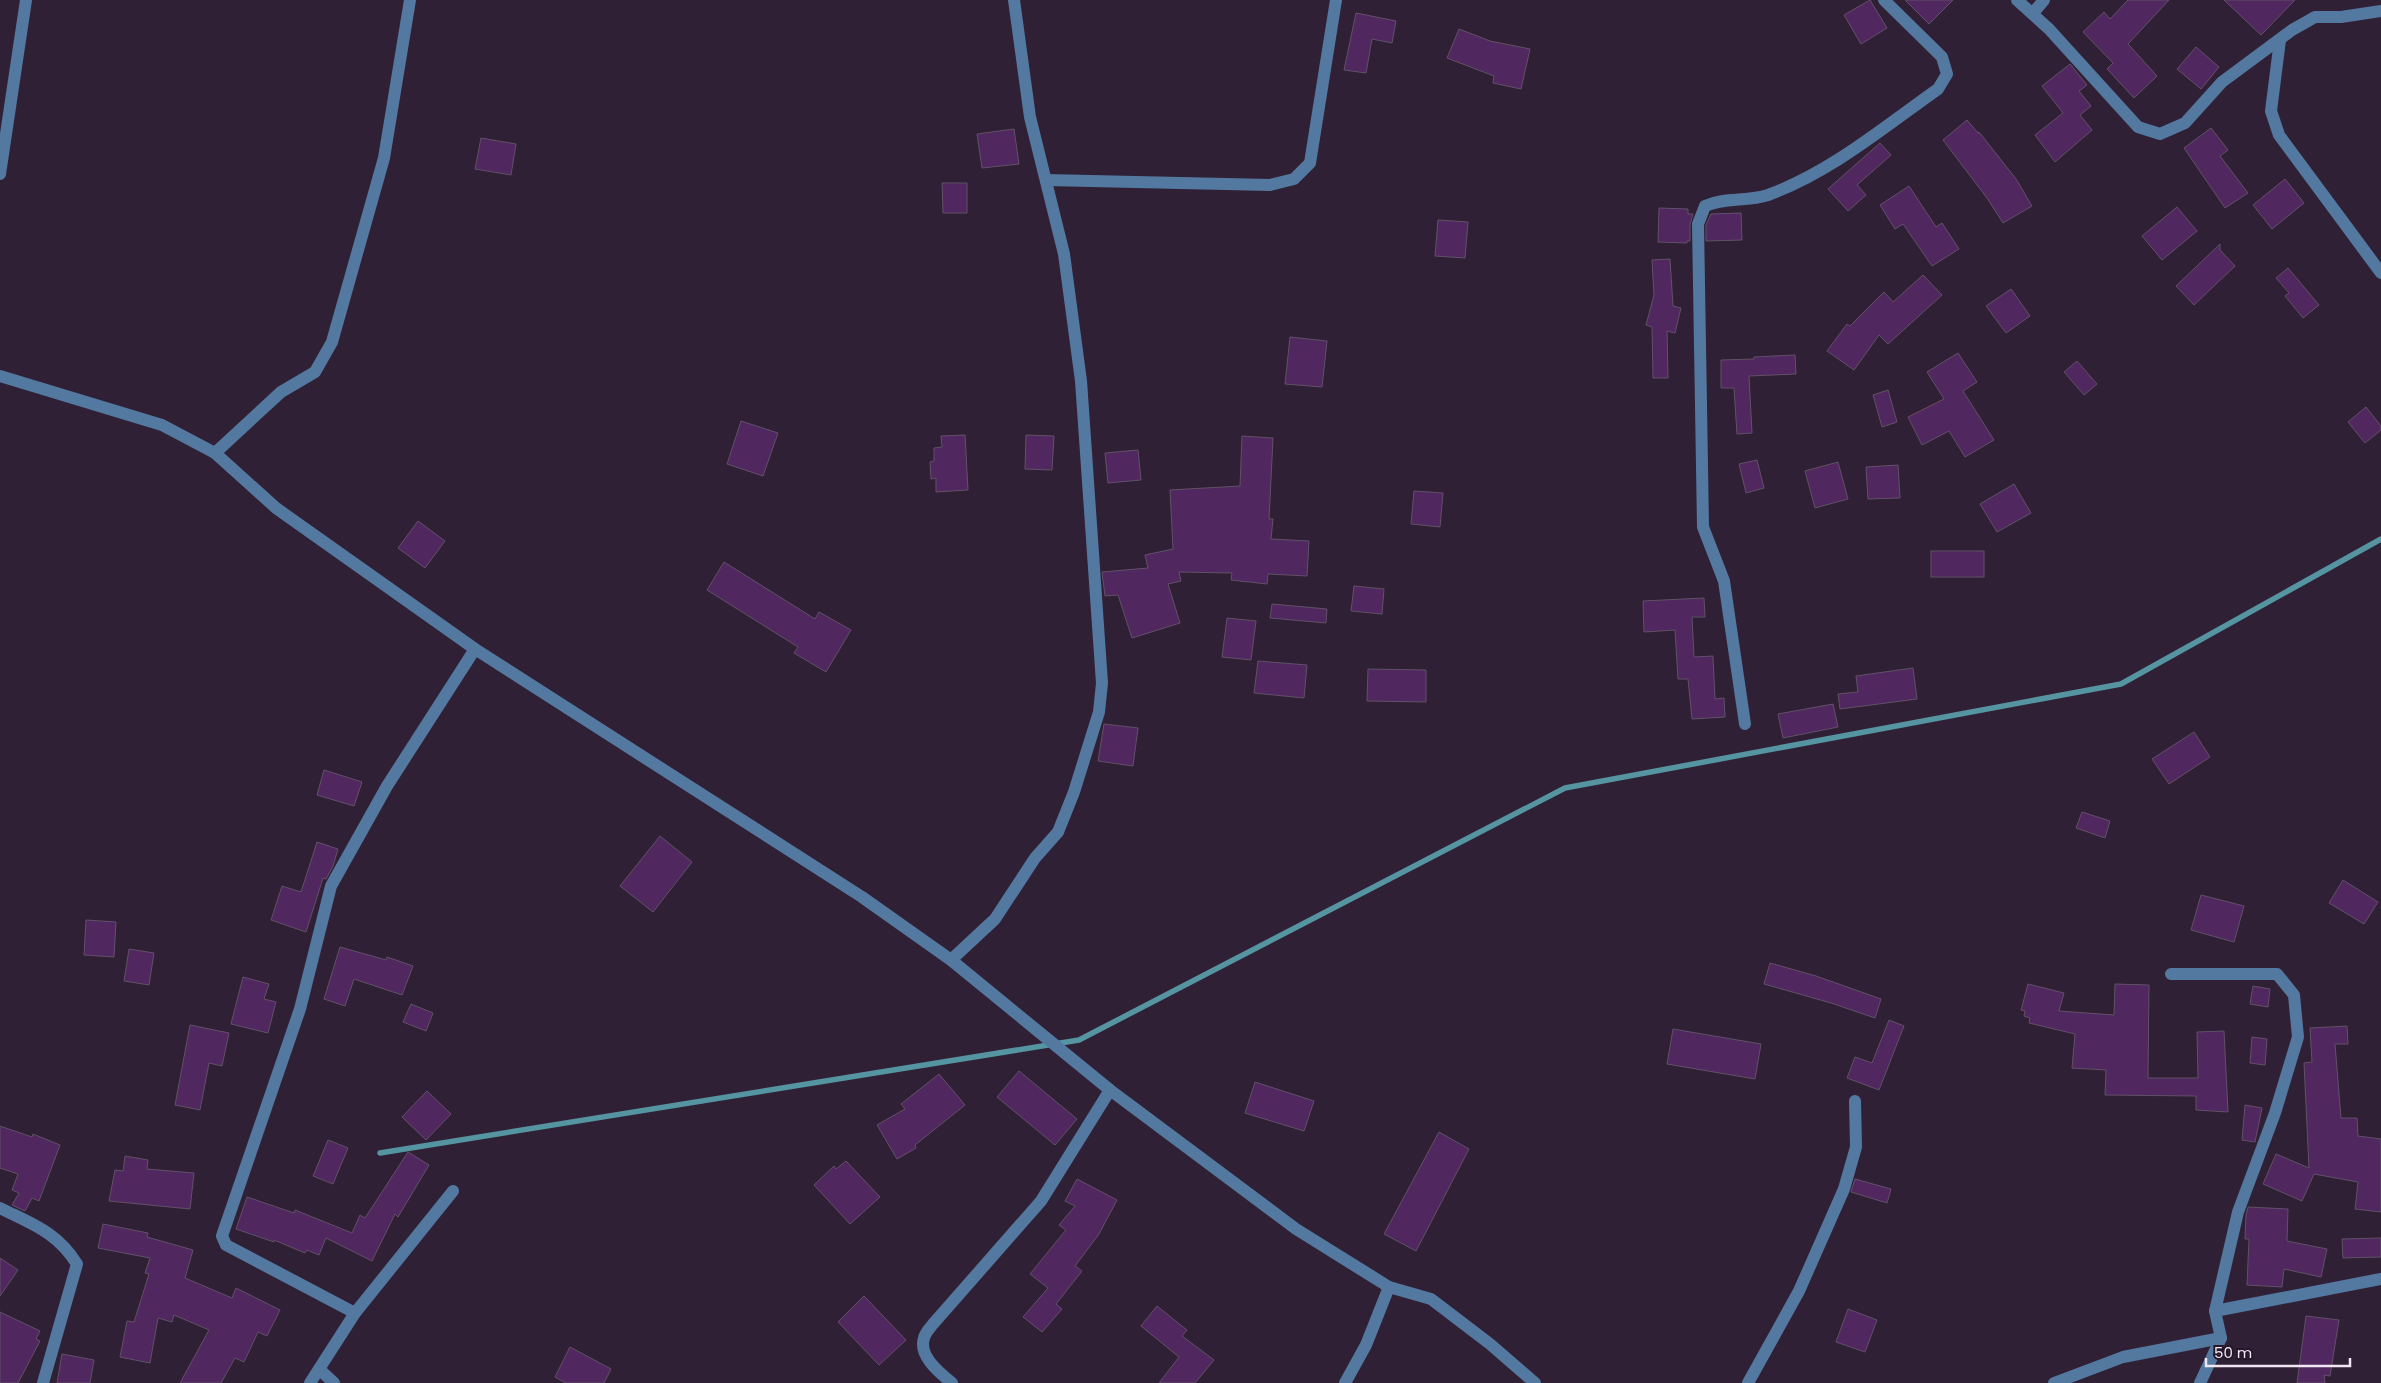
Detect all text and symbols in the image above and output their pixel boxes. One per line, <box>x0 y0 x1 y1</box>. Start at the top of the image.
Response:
scale bar <box>2206 1336 2350 1368</box>
text: 50 m <box>2214 1342 2252 1363</box>

